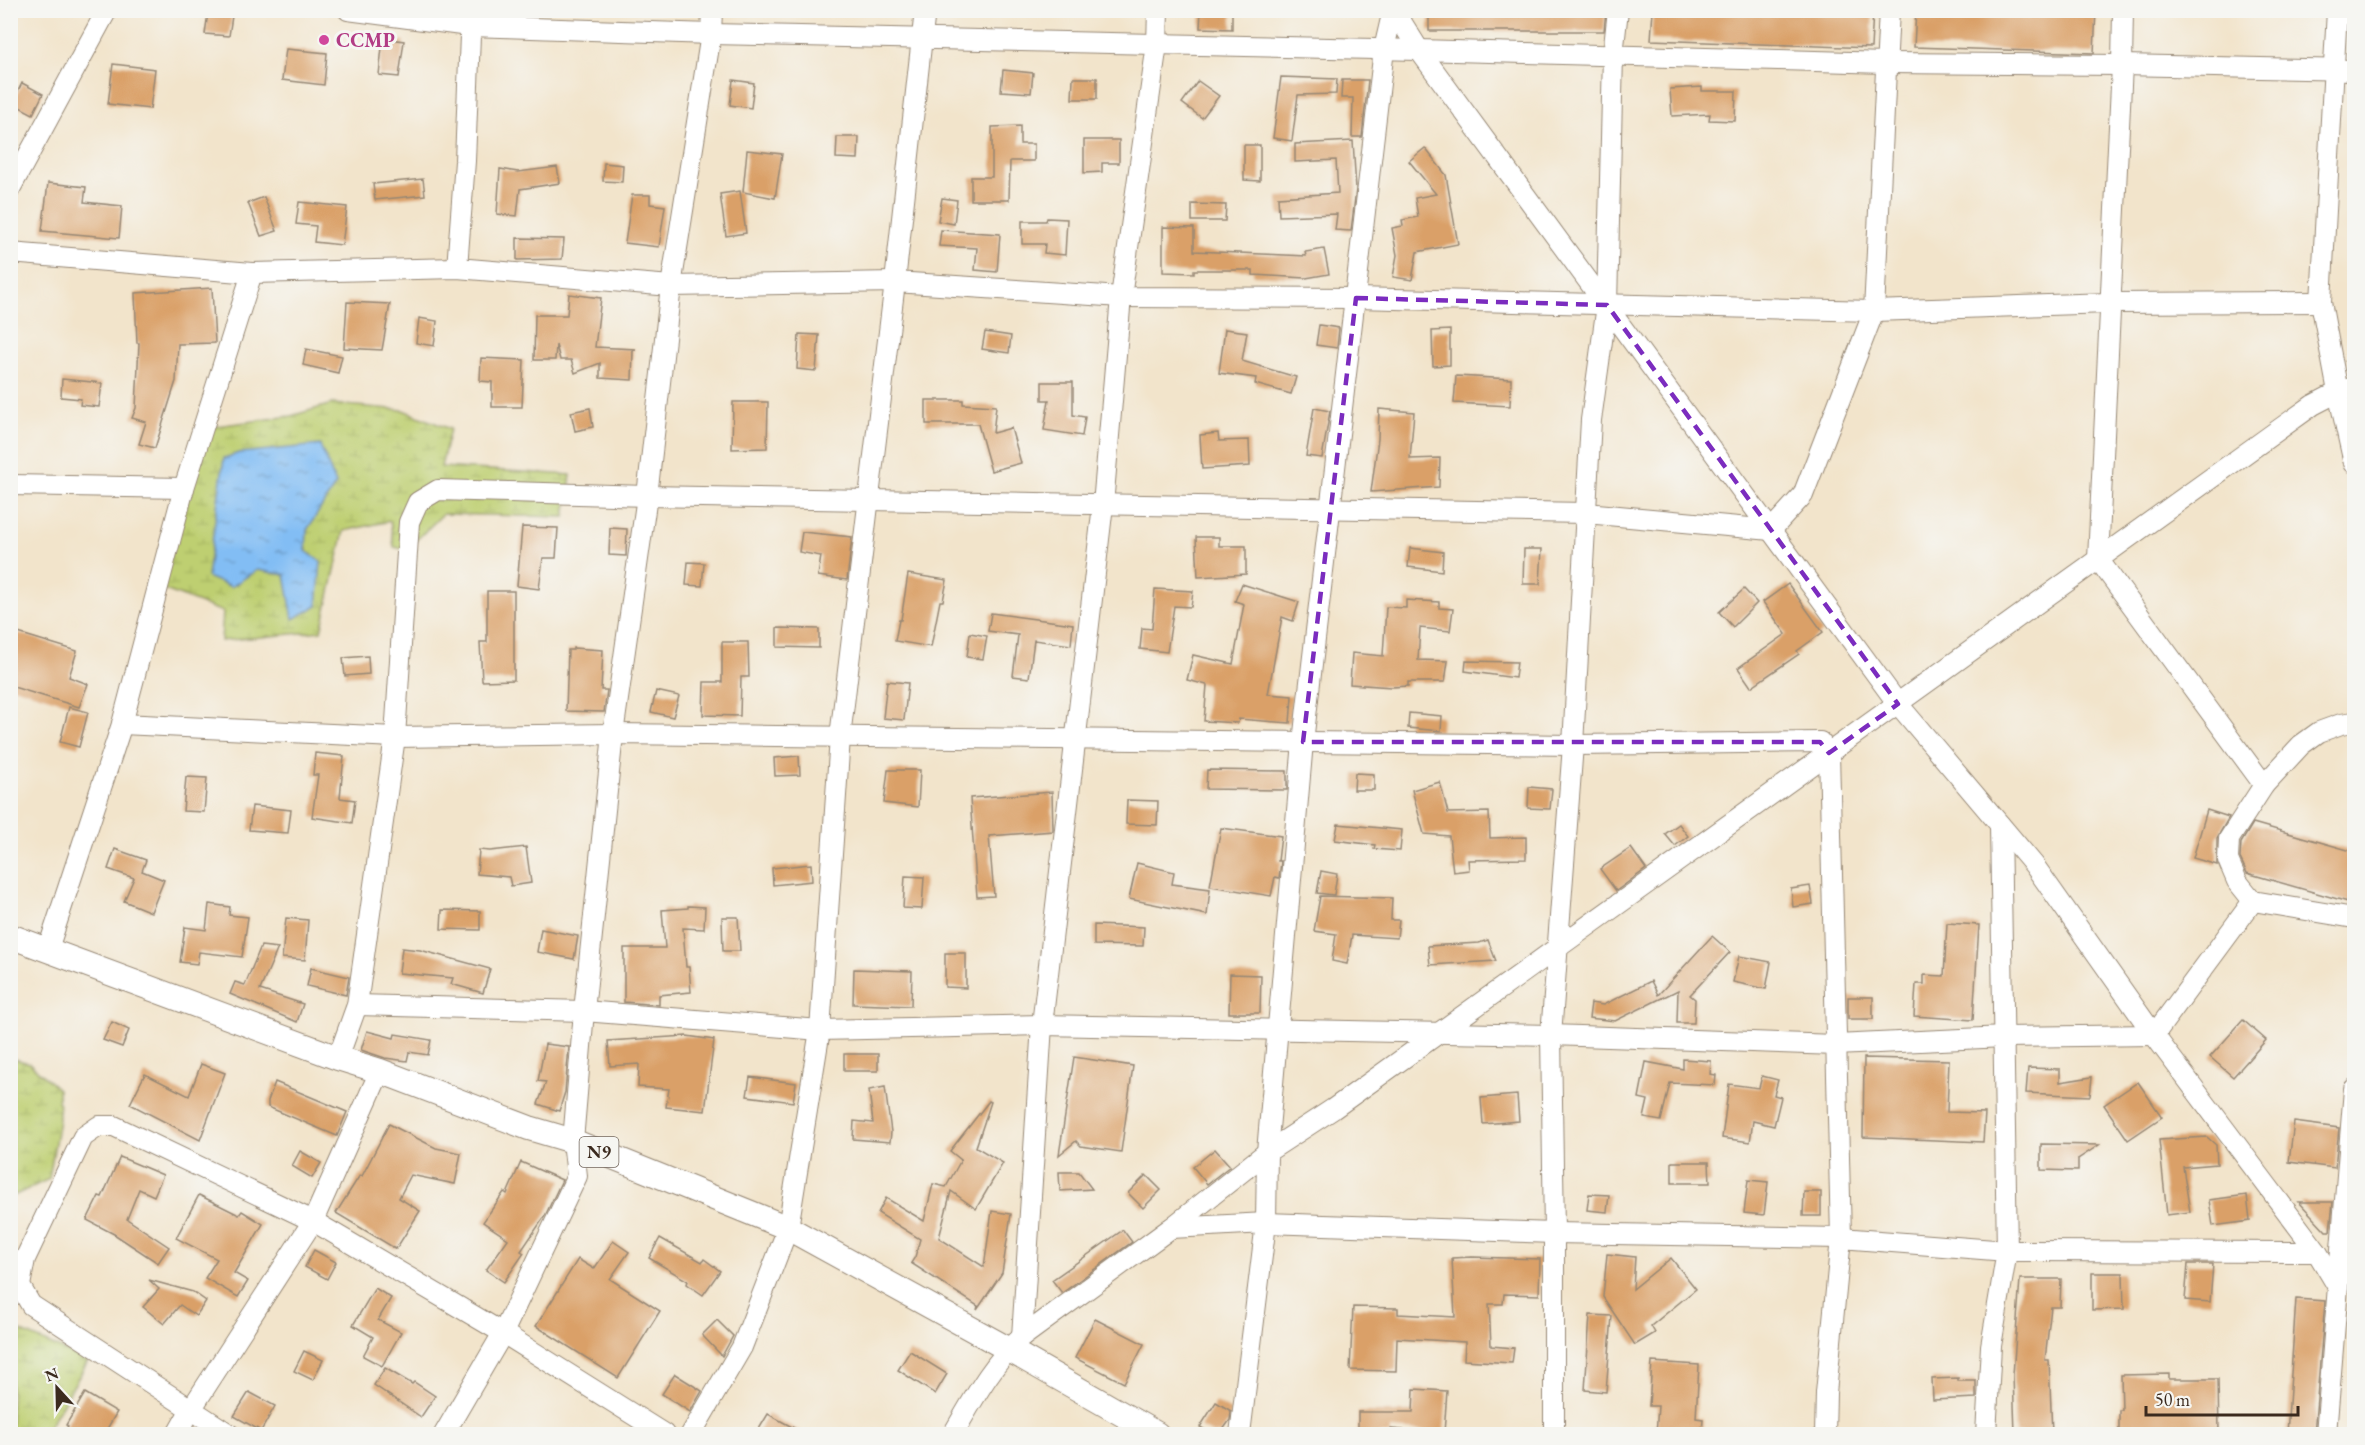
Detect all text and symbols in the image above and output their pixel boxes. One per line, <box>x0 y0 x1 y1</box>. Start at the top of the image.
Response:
place label: CCMP <box>336 27 395 53</box>
marker: CCMP <box>317 33 331 47</box>
road number: N9 <box>580 1137 618 1167</box>
north arrow <box>27 1358 87 1418</box>
text: N <box>42 1362 62 1387</box>
scale bar <box>2146 1379 2298 1417</box>
text: 50 m <box>2155 1388 2190 1411</box>

